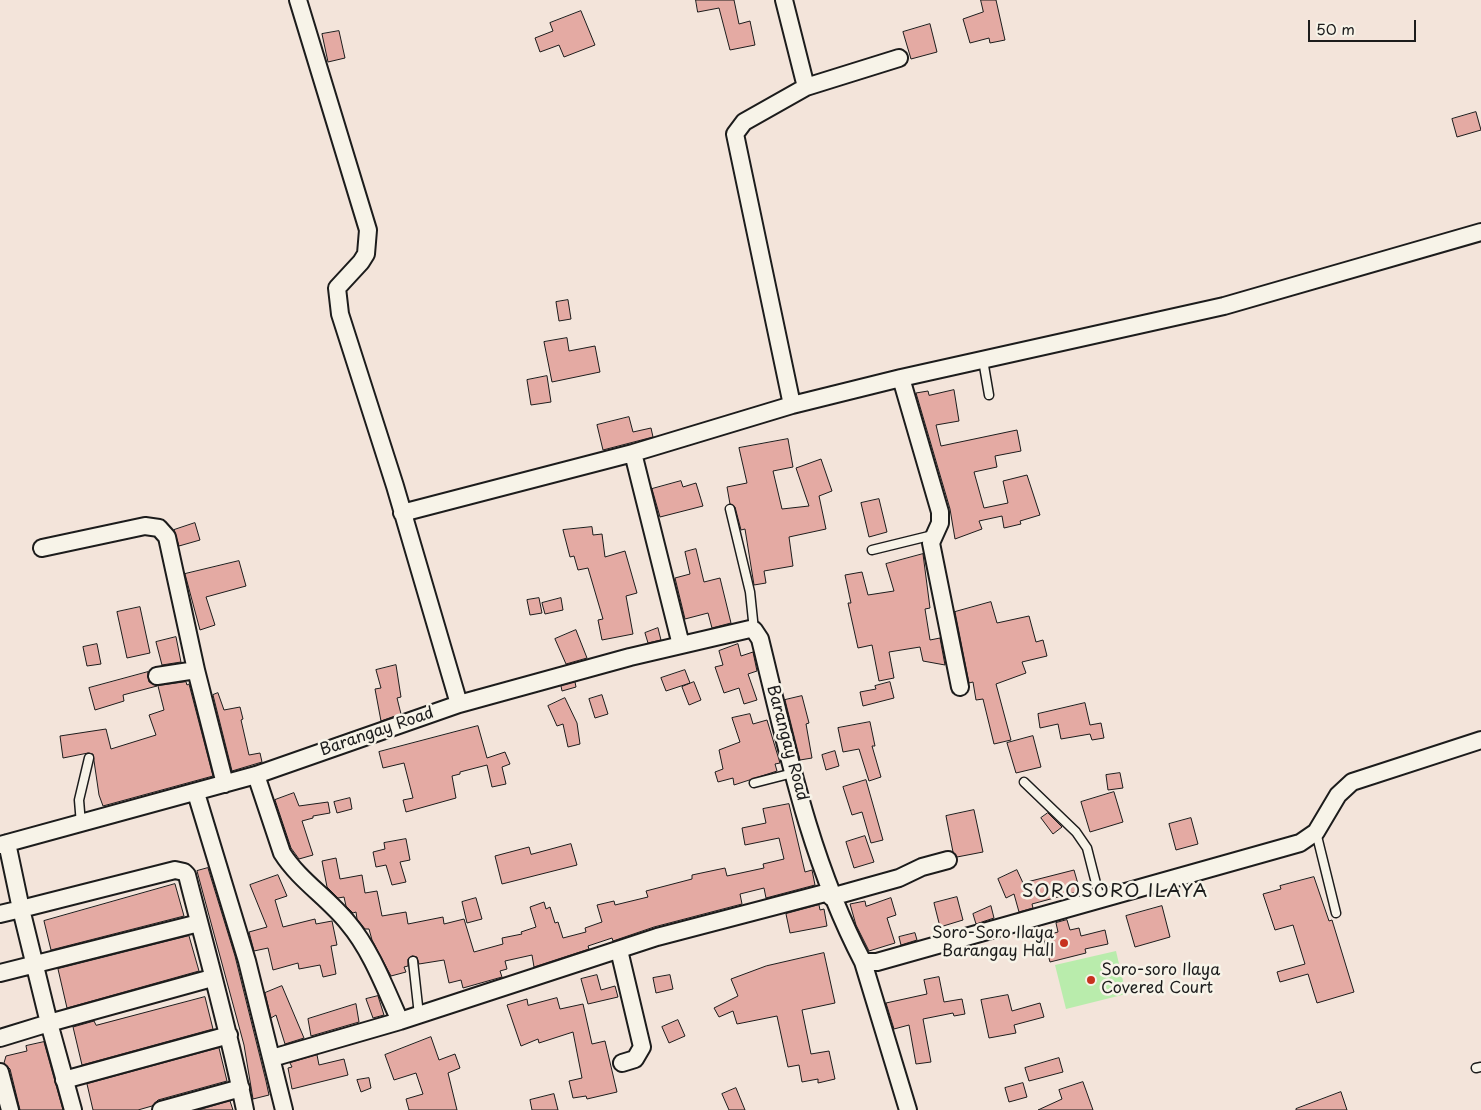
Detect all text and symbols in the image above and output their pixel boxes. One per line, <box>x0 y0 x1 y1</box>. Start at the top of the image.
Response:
scale bar <box>1311 10 1418 42</box>
text: 50 m <box>1316 17 1355 40</box>
street label: Barangay Road <box>762 683 812 803</box>
street label: Barangay Road <box>317 704 437 760</box>
district label: SOROSORO ILAYA <box>1022 881 1208 903</box>
place label: Soro-Soro Ilaya Barangay Hall <box>932 924 1054 962</box>
marker: Soro-Soro Ilaya Barangay Hall <box>1058 937 1070 949</box>
place label: Soro-soro Ilaya Covered Court <box>1101 961 1220 999</box>
marker: Soro-soro Ilaya Covered Court <box>1085 974 1097 986</box>

